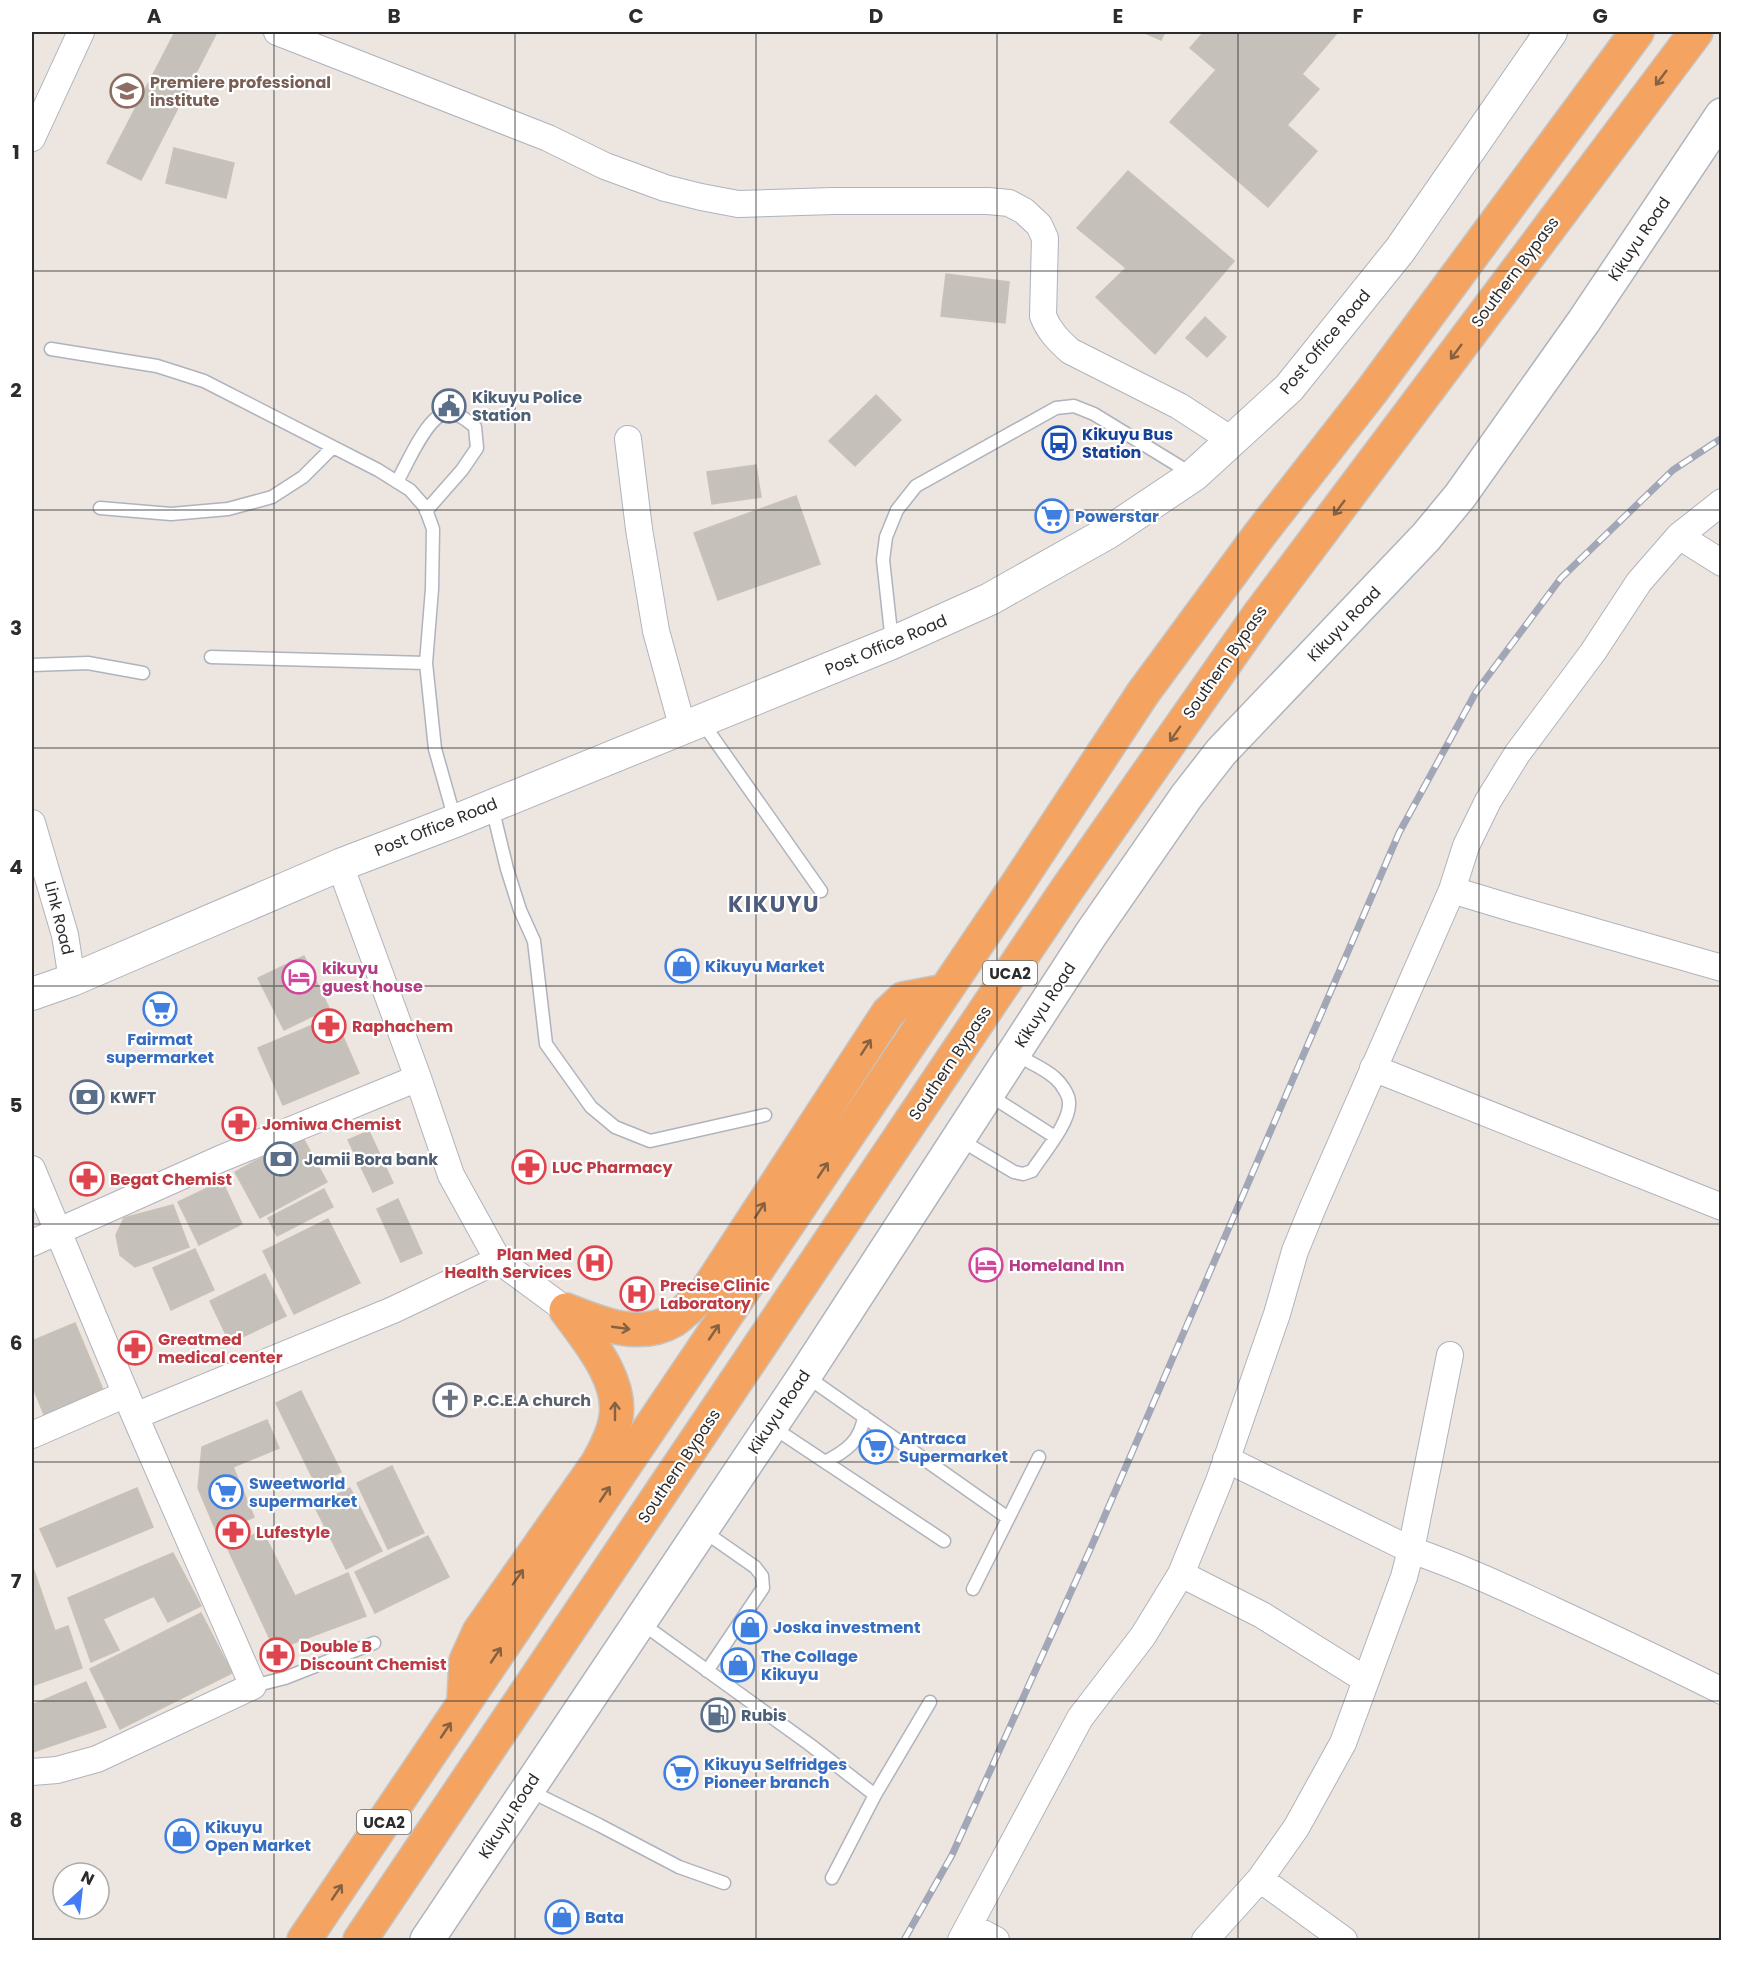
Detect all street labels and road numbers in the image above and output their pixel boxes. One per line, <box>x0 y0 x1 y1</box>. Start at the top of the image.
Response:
street label: Kikuyu Road <box>1602 192 1676 286</box>
street label: Southern Bypass <box>1466 212 1564 332</box>
street label: Post Office Road <box>1274 285 1376 399</box>
street label: Kikuyu Road <box>1302 581 1386 667</box>
street label: Southern Bypass <box>1177 601 1273 723</box>
street label: Post Office Road <box>821 609 951 681</box>
street label: Post Office Road <box>371 792 501 862</box>
street label: Link Road <box>39 879 79 957</box>
street label: Kikuyu Road <box>1009 958 1081 1052</box>
road number: UCA2 <box>983 961 1037 985</box>
street label: Southern Bypass <box>903 1001 997 1125</box>
street label: Kikuyu Road <box>742 1365 816 1459</box>
street label: Southern Bypass <box>632 1404 726 1528</box>
street label: Kikuyu Road <box>473 1769 545 1863</box>
road number: UCA2 <box>357 1810 411 1834</box>

